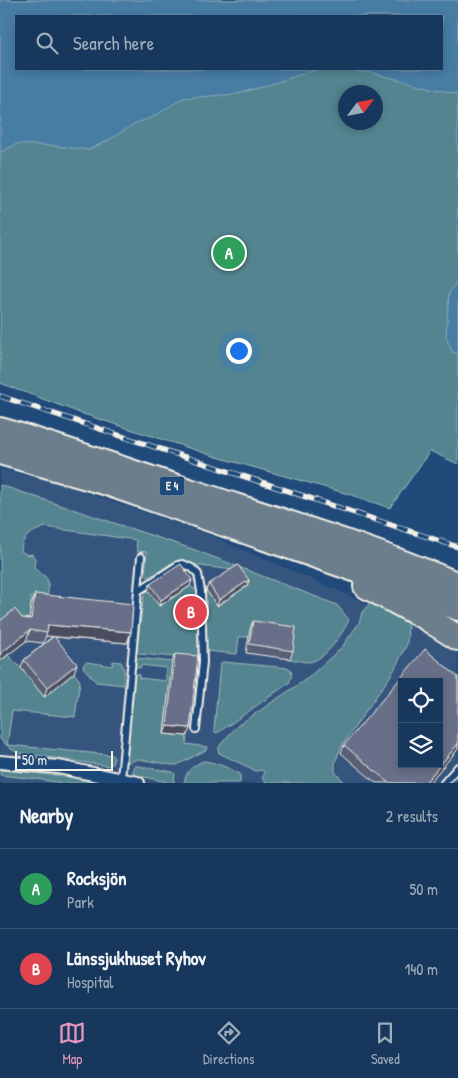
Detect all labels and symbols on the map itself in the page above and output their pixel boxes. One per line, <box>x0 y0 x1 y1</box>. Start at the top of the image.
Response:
north arrow <box>338 85 383 130</box>
pin: A <box>213 234 245 272</box>
your location <box>226 338 252 364</box>
road number: E 4 <box>160 476 184 496</box>
pin: B <box>175 593 207 631</box>
scale bar <box>15 748 112 771</box>

